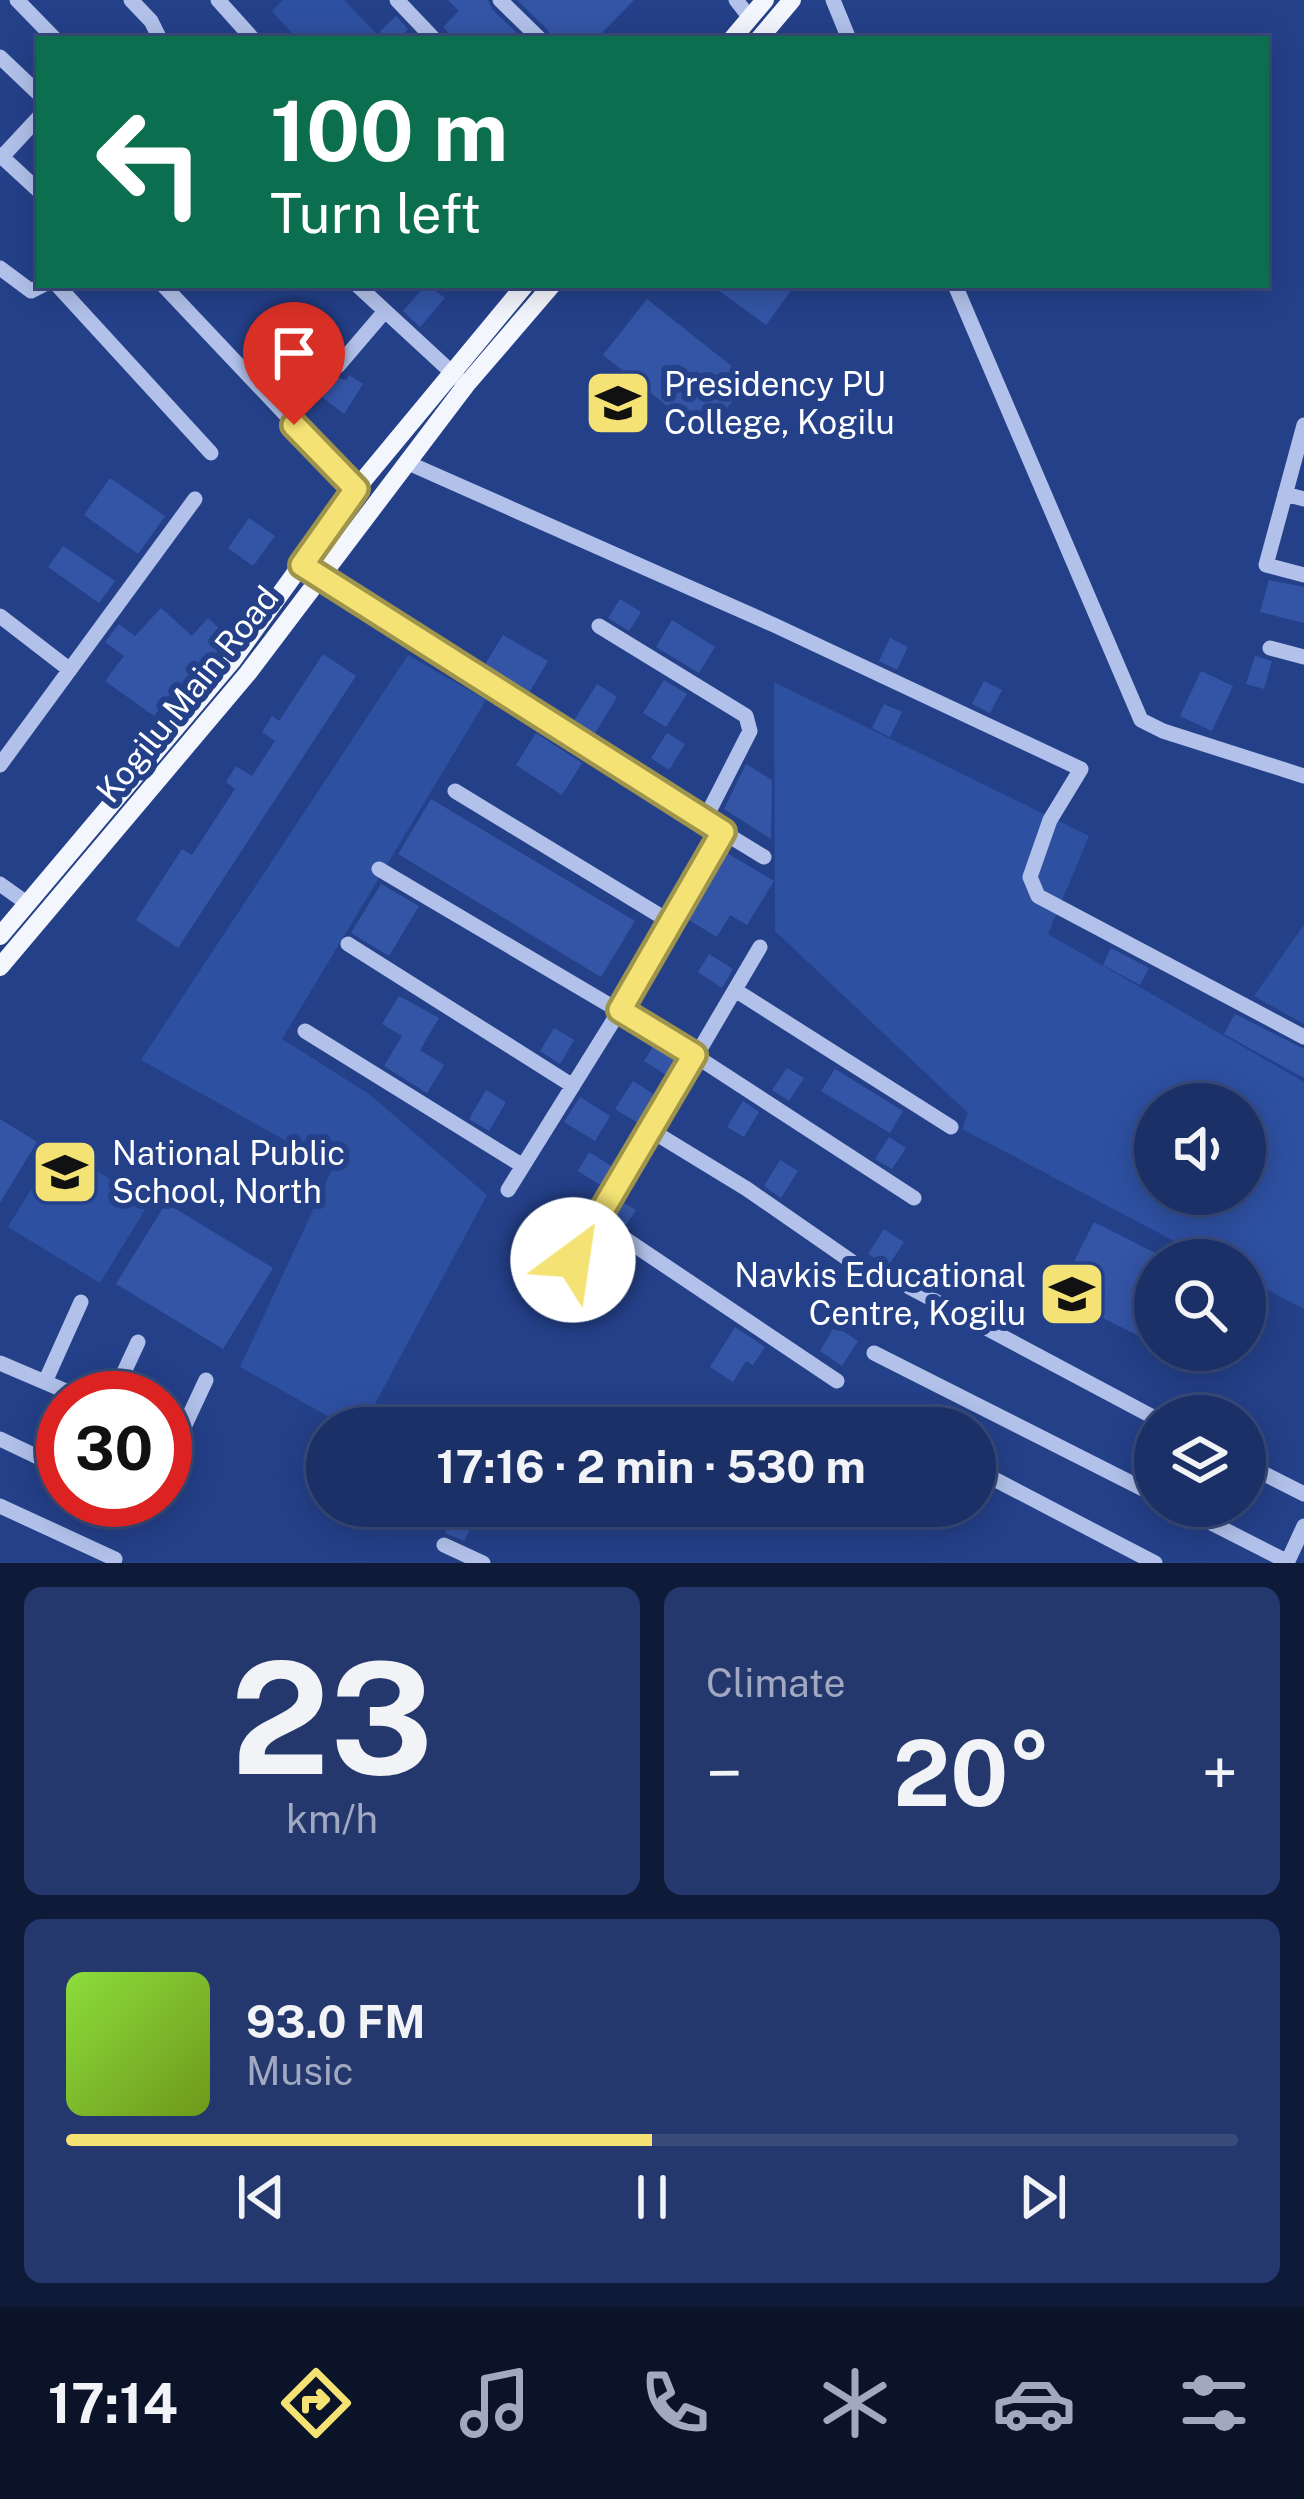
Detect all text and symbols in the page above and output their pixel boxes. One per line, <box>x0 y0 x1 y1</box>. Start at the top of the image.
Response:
text: 100 m <box>270 81 508 180</box>
icon: left <box>72 84 228 240</box>
text: Turn left <box>270 182 481 245</box>
pin <box>243 302 345 425</box>
icon: arrive <box>261 320 327 386</box>
place label: Presidency PU College, Kogilu <box>664 365 895 441</box>
school or university icon: Presidency PU College, Kogilu <box>583 368 653 438</box>
street label: Kogilu Main Road <box>88 578 286 810</box>
map controls <box>1134 1083 1266 1527</box>
button: sound <box>1134 1083 1266 1215</box>
place label: National Public School, North <box>112 1134 345 1210</box>
school or university icon: National Public School, North <box>30 1137 100 1207</box>
position arrow <box>510 1197 636 1323</box>
button: search <box>1134 1239 1266 1371</box>
place label: Navkis Educational Centre, Kogilu <box>734 1256 1026 1332</box>
school or university icon: Navkis Educational Centre, Kogilu <box>1037 1259 1107 1329</box>
speed limit sign: 30 <box>36 1371 192 1527</box>
button: layers <box>1134 1395 1266 1527</box>
text: 17:16 · 2 min · 530 m <box>436 1440 866 1493</box>
text: 23 <box>231 1626 433 1809</box>
text: Climate <box>706 1660 846 1706</box>
text: 20° <box>893 1720 1051 1826</box>
text: − <box>706 1734 743 1812</box>
text: + <box>1201 1734 1238 1812</box>
text: km/h <box>286 1796 378 1842</box>
text: 93.0 FM <box>246 1995 426 2048</box>
text: Music <box>246 2048 354 2094</box>
icon: previous <box>228 2164 294 2230</box>
icon: pause <box>619 2164 685 2230</box>
icon: next <box>1010 2164 1076 2230</box>
icon: directions <box>274 2361 358 2445</box>
icon: music <box>453 2361 537 2445</box>
icon: phone <box>633 2361 717 2445</box>
icon: climate <box>813 2361 897 2445</box>
icon: car <box>992 2361 1076 2445</box>
icon: filters <box>1172 2361 1256 2445</box>
text: 17:14 <box>48 2372 178 2435</box>

